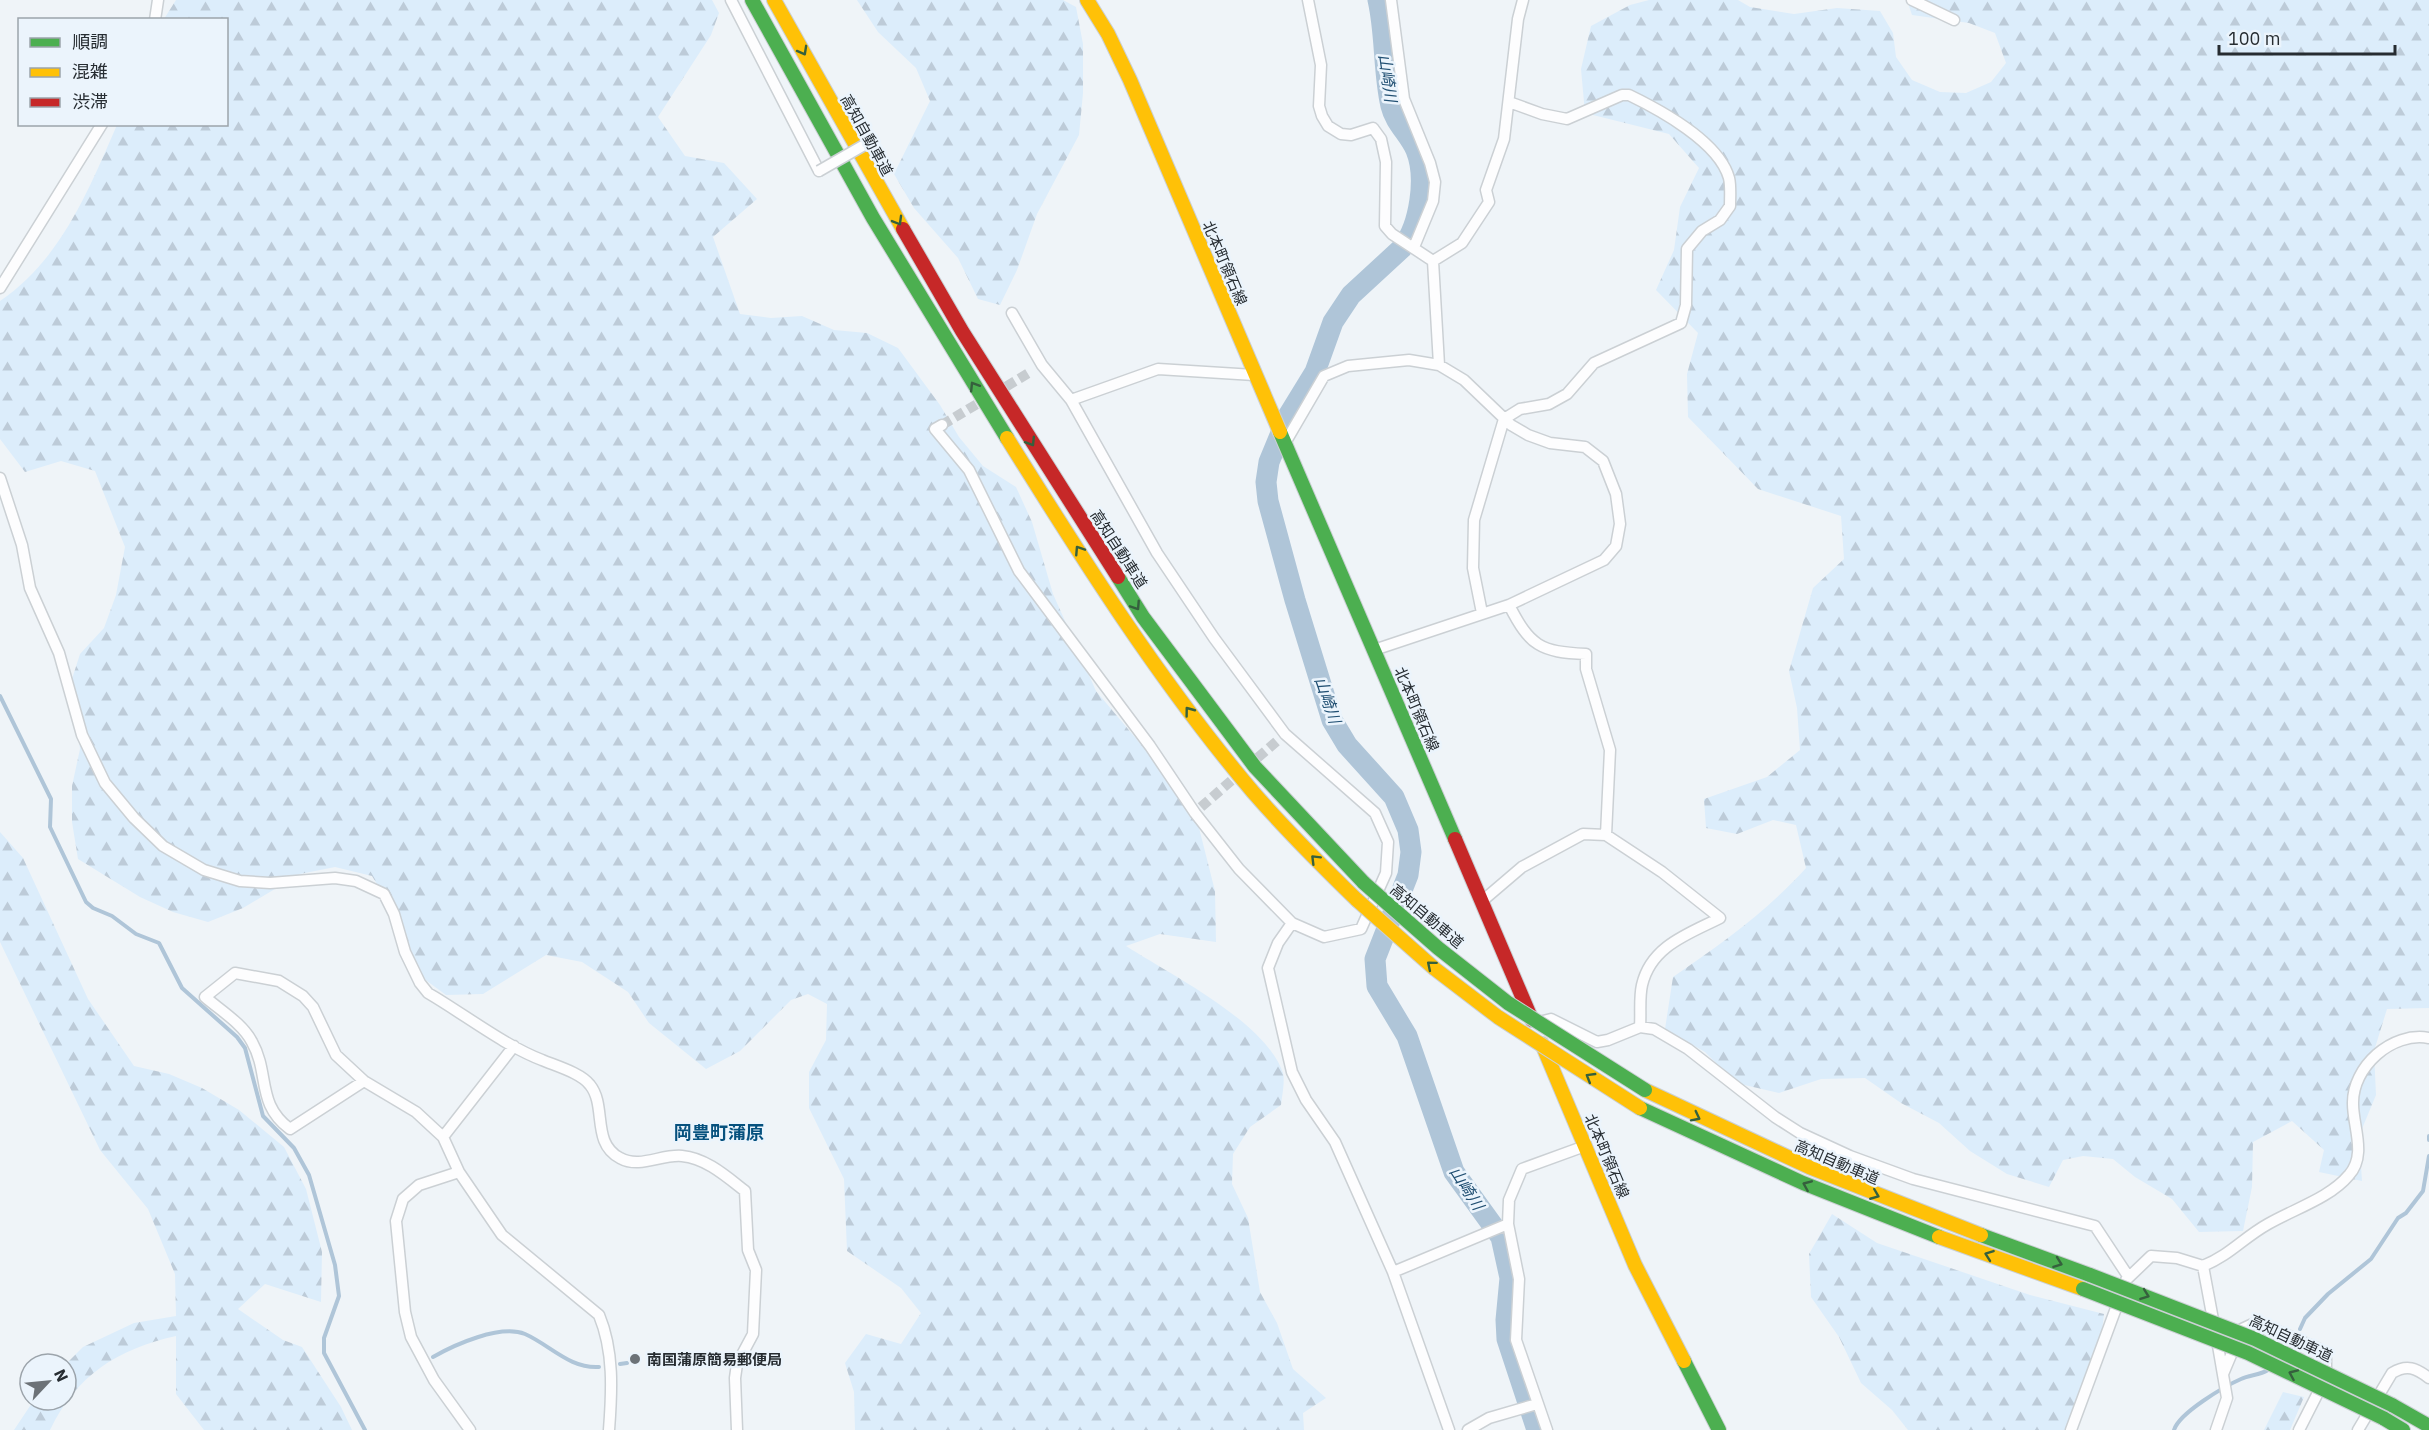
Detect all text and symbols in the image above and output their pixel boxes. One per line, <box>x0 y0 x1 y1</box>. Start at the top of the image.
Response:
legend <box>18 18 228 126</box>
scale bar <box>2219 18 2394 56</box>
text: 100 m <box>2228 27 2280 50</box>
text: 順調 <box>72 30 108 53</box>
one-way arrow <box>795 45 807 56</box>
water label: 山崎川 <box>1375 53 1402 105</box>
text: 混雑 <box>72 60 108 83</box>
text: 渋滞 <box>72 90 108 113</box>
street label: 高知自動車道 <box>837 91 897 179</box>
one-way arrow <box>891 215 902 226</box>
street label: 北本町領石線 <box>1199 218 1251 308</box>
one-way arrow <box>970 382 982 392</box>
one-way arrow <box>1024 435 1035 446</box>
street label: 高知自動車道 <box>1087 506 1151 592</box>
one-way arrow <box>1075 546 1086 557</box>
one-way arrow <box>1129 600 1140 611</box>
street label: 北本町領石線 <box>1391 664 1443 754</box>
water label: 山崎川 <box>1311 674 1346 728</box>
one-way arrow <box>1185 707 1196 718</box>
one-way arrow <box>1312 856 1323 867</box>
street label: 高知自動車道 <box>1386 880 1468 952</box>
one-way arrow <box>1427 961 1438 972</box>
one-way arrow <box>1586 1073 1596 1085</box>
one-way arrow <box>1690 1110 1701 1121</box>
street label: 北本町領石線 <box>1581 1111 1633 1201</box>
district label: 岡豊町蒲原 <box>674 1121 764 1144</box>
street label: 高知自動車道 <box>1792 1136 1882 1188</box>
water label: 山崎川 <box>1446 1162 1490 1215</box>
one-way arrow <box>1802 1180 1813 1192</box>
one-way arrow <box>1869 1188 1880 1200</box>
one-way arrow <box>1984 1250 1995 1263</box>
one-way arrow <box>2052 1256 2063 1269</box>
one-way arrow <box>2139 1287 2150 1300</box>
street label: 高知自動車道 <box>2246 1310 2336 1366</box>
place label: 南国蒲原簡易郵便局 <box>647 1350 782 1369</box>
north arrow <box>18 1352 78 1412</box>
marker: 南国蒲原簡易郵便局 <box>628 1352 642 1366</box>
text: N <box>50 1366 73 1385</box>
one-way arrow <box>2288 1369 2299 1381</box>

